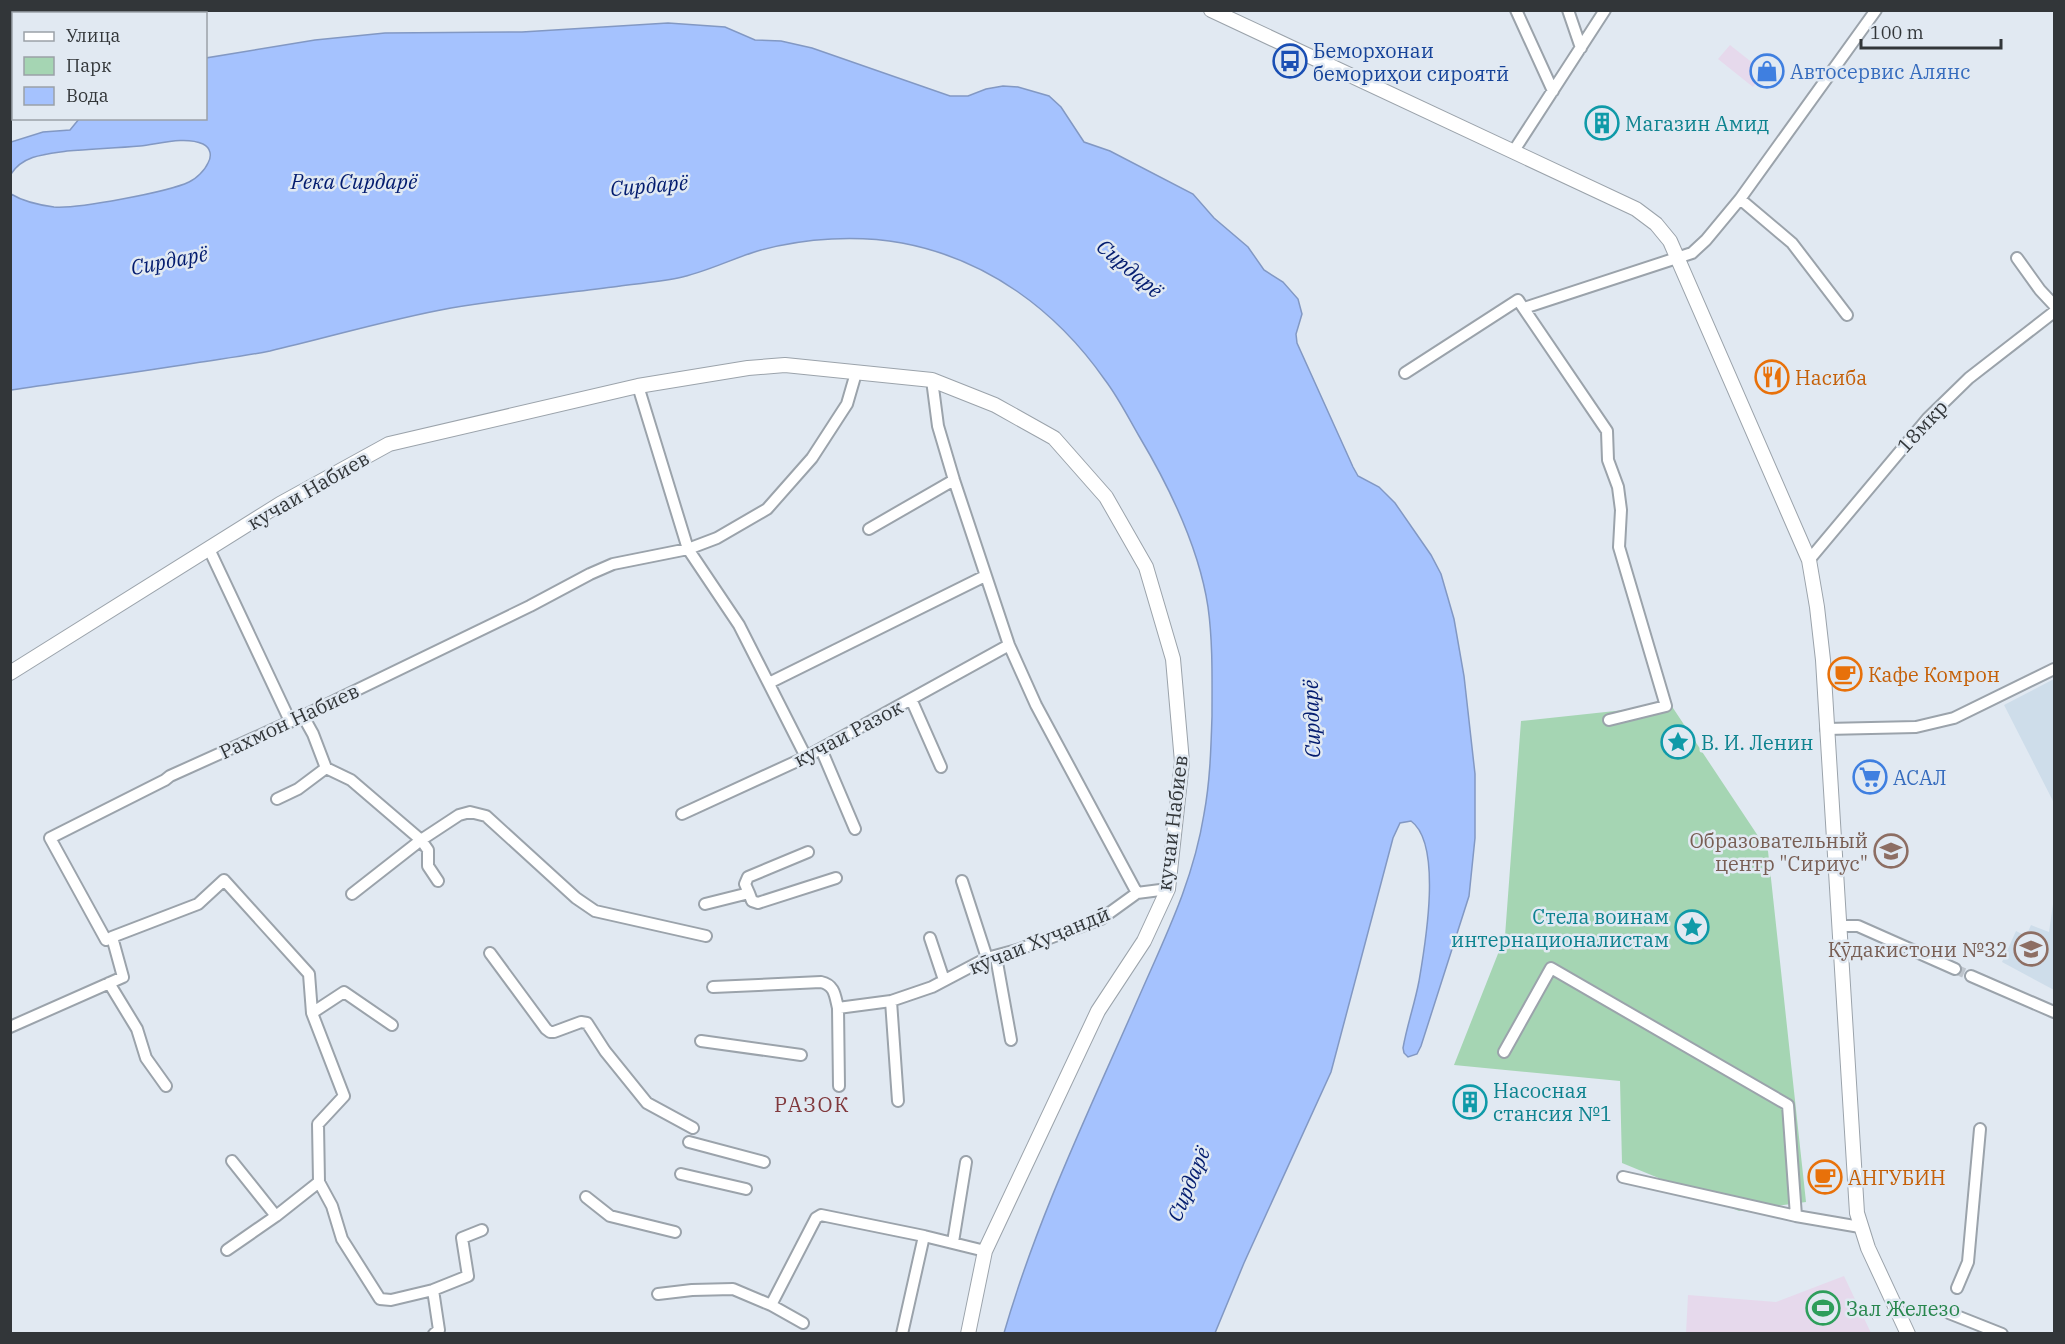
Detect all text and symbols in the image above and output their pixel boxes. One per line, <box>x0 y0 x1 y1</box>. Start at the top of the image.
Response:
legend <box>12 12 207 120</box>
scale bar <box>1861 12 2000 50</box>
text: 100 m <box>1870 21 1924 44</box>
text: Улица <box>66 24 121 47</box>
place label: Беморхонаи бемориҳои сироятӣ <box>1313 37 1509 87</box>
bus stop icon: Беморхонаи бемориҳои сироятӣ <box>1272 43 1308 79</box>
shop icon: Автосервис Алянс <box>1749 53 1785 89</box>
text: Парк <box>66 54 112 77</box>
place label: Автосервис Алянс <box>1790 58 1970 85</box>
text: Вода <box>66 84 109 107</box>
building icon: Магазин Амид <box>1584 105 1620 141</box>
place label: Магазин Амид <box>1625 110 1769 137</box>
water label: Река Сирдарё <box>290 167 418 195</box>
water label: Сирдарё <box>609 168 690 202</box>
water label: Сирдарё <box>1091 232 1169 304</box>
water label: Сирдарё <box>128 239 211 281</box>
restaurant icon: Насиба <box>1754 359 1790 395</box>
place label: Насиба <box>1795 364 1867 391</box>
street label: 18мкр <box>1891 394 1953 458</box>
street label: кучаи Набиев <box>242 444 374 536</box>
cafe icon: Кафе Комрон <box>1827 656 1863 692</box>
place label: Кафе Комрон <box>1868 661 2000 688</box>
street label: Рахмон Набиев <box>215 677 363 765</box>
water label: Сирдарё <box>1296 679 1326 758</box>
street label: кучаи Разок <box>789 693 908 773</box>
place icon: В. И. Ленин <box>1660 724 1696 760</box>
place label: В. И. Ленин <box>1701 729 1813 756</box>
street label: кучаи Набиев <box>1150 754 1194 892</box>
supermarket icon: АСАЛ <box>1852 759 1888 795</box>
place label: АСАЛ <box>1893 764 1947 791</box>
place label: Образовательный центр "Сириус" <box>1689 827 1868 877</box>
school or university icon: Образовательный центр "Сириус" <box>1873 833 1909 869</box>
street label: кӯчаи Хуҷандӣ <box>964 899 1114 981</box>
place label: Стела воинам интернационалистам <box>1451 903 1669 953</box>
place icon: Стела воинам интернационалистам <box>1674 909 1710 945</box>
school or university icon: Кӯдакистони №32 <box>2013 931 2049 967</box>
place label: Кӯдакистони №32 <box>1828 936 2008 963</box>
place label: Насосная стансия №1 <box>1493 1077 1612 1127</box>
building icon: Насосная стансия №1 <box>1452 1084 1488 1120</box>
district label: РАЗОК <box>774 1090 850 1118</box>
water label: Сирдарё <box>1160 1142 1216 1225</box>
cafe icon: АНГУБИН <box>1807 1159 1843 1195</box>
place label: АНГУБИН <box>1848 1164 1946 1191</box>
sports icon: Зал Железо <box>1805 1290 1841 1326</box>
place label: Зал Железо <box>1846 1295 1960 1322</box>

